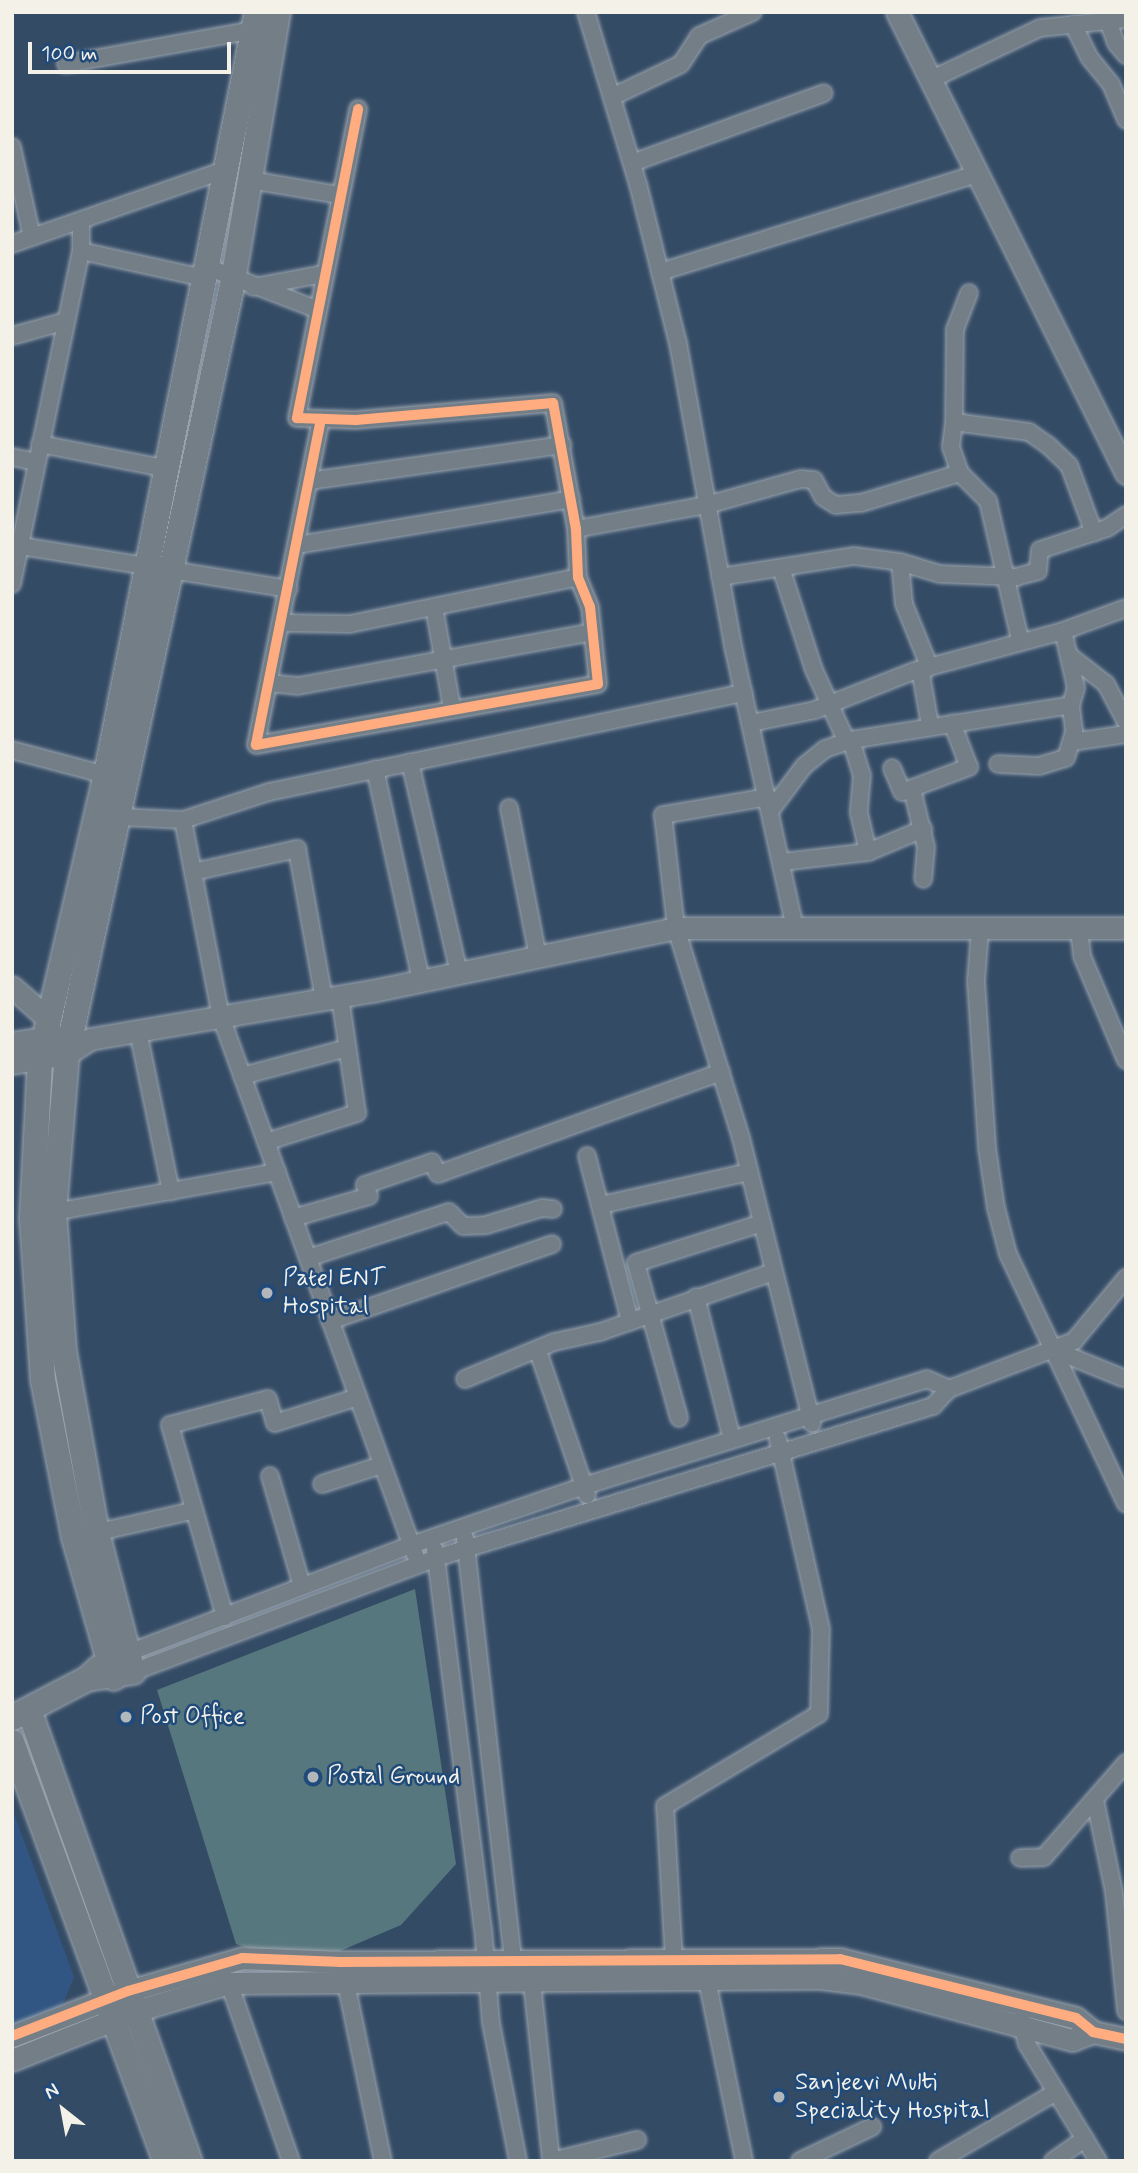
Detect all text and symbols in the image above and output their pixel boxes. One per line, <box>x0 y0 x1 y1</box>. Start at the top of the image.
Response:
scale bar <box>32 28 234 72</box>
text: 100 m <box>41 40 97 68</box>
place label: Patel ENT Hospital <box>283 1265 385 1321</box>
marker: Patel ENT Hospital <box>257 1283 277 1303</box>
place label: Post Office <box>140 1703 245 1731</box>
marker: Post Office <box>118 1709 134 1725</box>
place label: Postal Ground <box>327 1763 460 1791</box>
marker: Postal Ground <box>305 1769 321 1785</box>
place label: Sanjeevi Multi Speciality Hospital <box>795 2069 993 2125</box>
north arrow <box>28 2075 98 2145</box>
text: N <box>40 2078 64 2106</box>
marker: Sanjeevi Multi Speciality Hospital <box>769 2087 789 2107</box>

